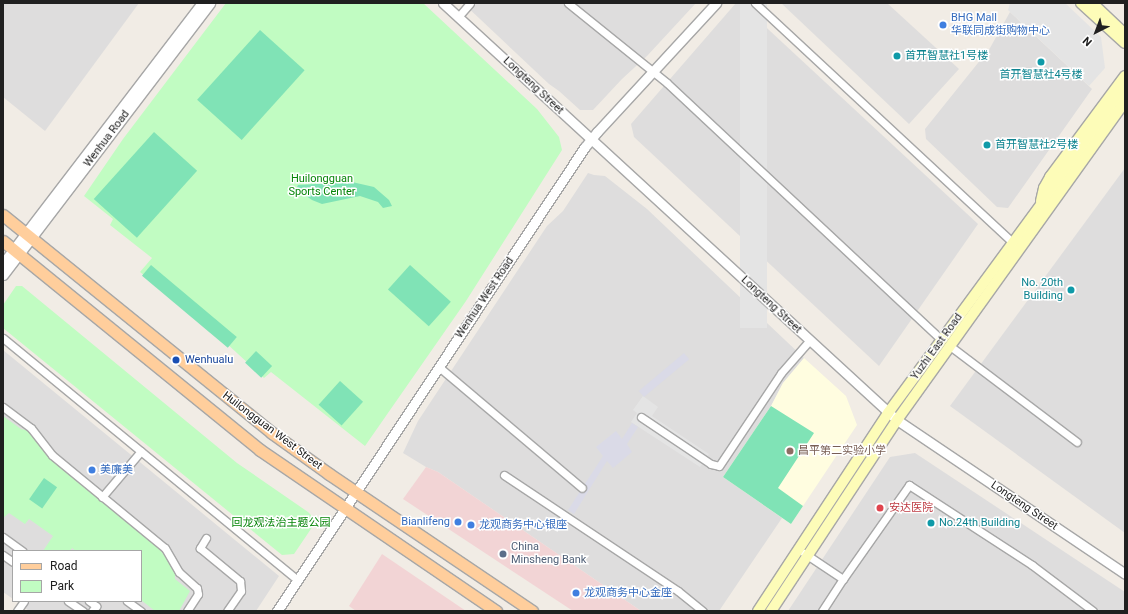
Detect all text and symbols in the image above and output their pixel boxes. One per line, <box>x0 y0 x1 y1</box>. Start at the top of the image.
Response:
place label: BHG Mall 华联同成街购物中心 <box>951 12 1050 38</box>
north arrow <box>1076 12 1116 52</box>
marker: BHG Mall 华联同成街购物中心 <box>938 20 948 30</box>
text: N <box>1080 34 1095 49</box>
place label: 首开智慧社1号楼 <box>905 49 988 63</box>
marker: 首开智慧社1号楼 <box>892 51 902 61</box>
street label: Longteng Street <box>500 55 566 117</box>
marker: 首开智慧社4号楼 <box>1036 57 1046 67</box>
place label: 首开智慧社4号楼 <box>999 68 1083 82</box>
street label: Wenhua Road <box>81 108 133 170</box>
place label: 首开智慧社2号楼 <box>995 138 1078 152</box>
marker: 首开智慧社2号楼 <box>982 140 992 150</box>
park label: Huilongguan Sports Center <box>288 173 356 199</box>
street label: Wenhua West Road <box>453 255 517 341</box>
street label: Longteng Street <box>738 274 804 336</box>
place label: No. 20th Building <box>1021 277 1063 303</box>
marker: No. 20th Building <box>1066 285 1076 295</box>
street label: Yuzhi East Road <box>908 311 966 383</box>
place label: Wenhualu <box>185 353 233 367</box>
marker: Wenhualu <box>170 354 182 366</box>
street label: Huilongguan West Street <box>220 389 324 473</box>
place label: 昌平第二实验小学 <box>798 444 886 458</box>
marker: 昌平第二实验小学 <box>785 446 795 456</box>
place label: 美廉美 <box>100 463 133 477</box>
marker: 美廉美 <box>87 465 97 475</box>
street label: Longteng Street <box>988 479 1060 533</box>
place label: 安达医院 <box>889 501 933 515</box>
marker: 安达医院 <box>874 502 886 514</box>
place label: Bianlifeng <box>401 515 450 529</box>
park label: 回龙观法治主题公园 <box>232 516 330 530</box>
place label: No.24th Building <box>939 516 1020 530</box>
marker: Bianlifeng <box>453 517 463 527</box>
place label: 龙观商务中心银座 <box>479 518 567 532</box>
marker: No.24th Building <box>926 518 936 528</box>
marker: 龙观商务中心银座 <box>466 520 476 530</box>
place label: China Minsheng Bank <box>511 541 586 567</box>
marker: China Minsheng Bank <box>498 549 508 559</box>
legend <box>12 550 142 602</box>
text: Road <box>50 559 78 573</box>
text: Park <box>50 579 74 593</box>
place label: 龙观商务中心金座 <box>584 586 672 600</box>
marker: 龙观商务中心金座 <box>571 588 581 598</box>

